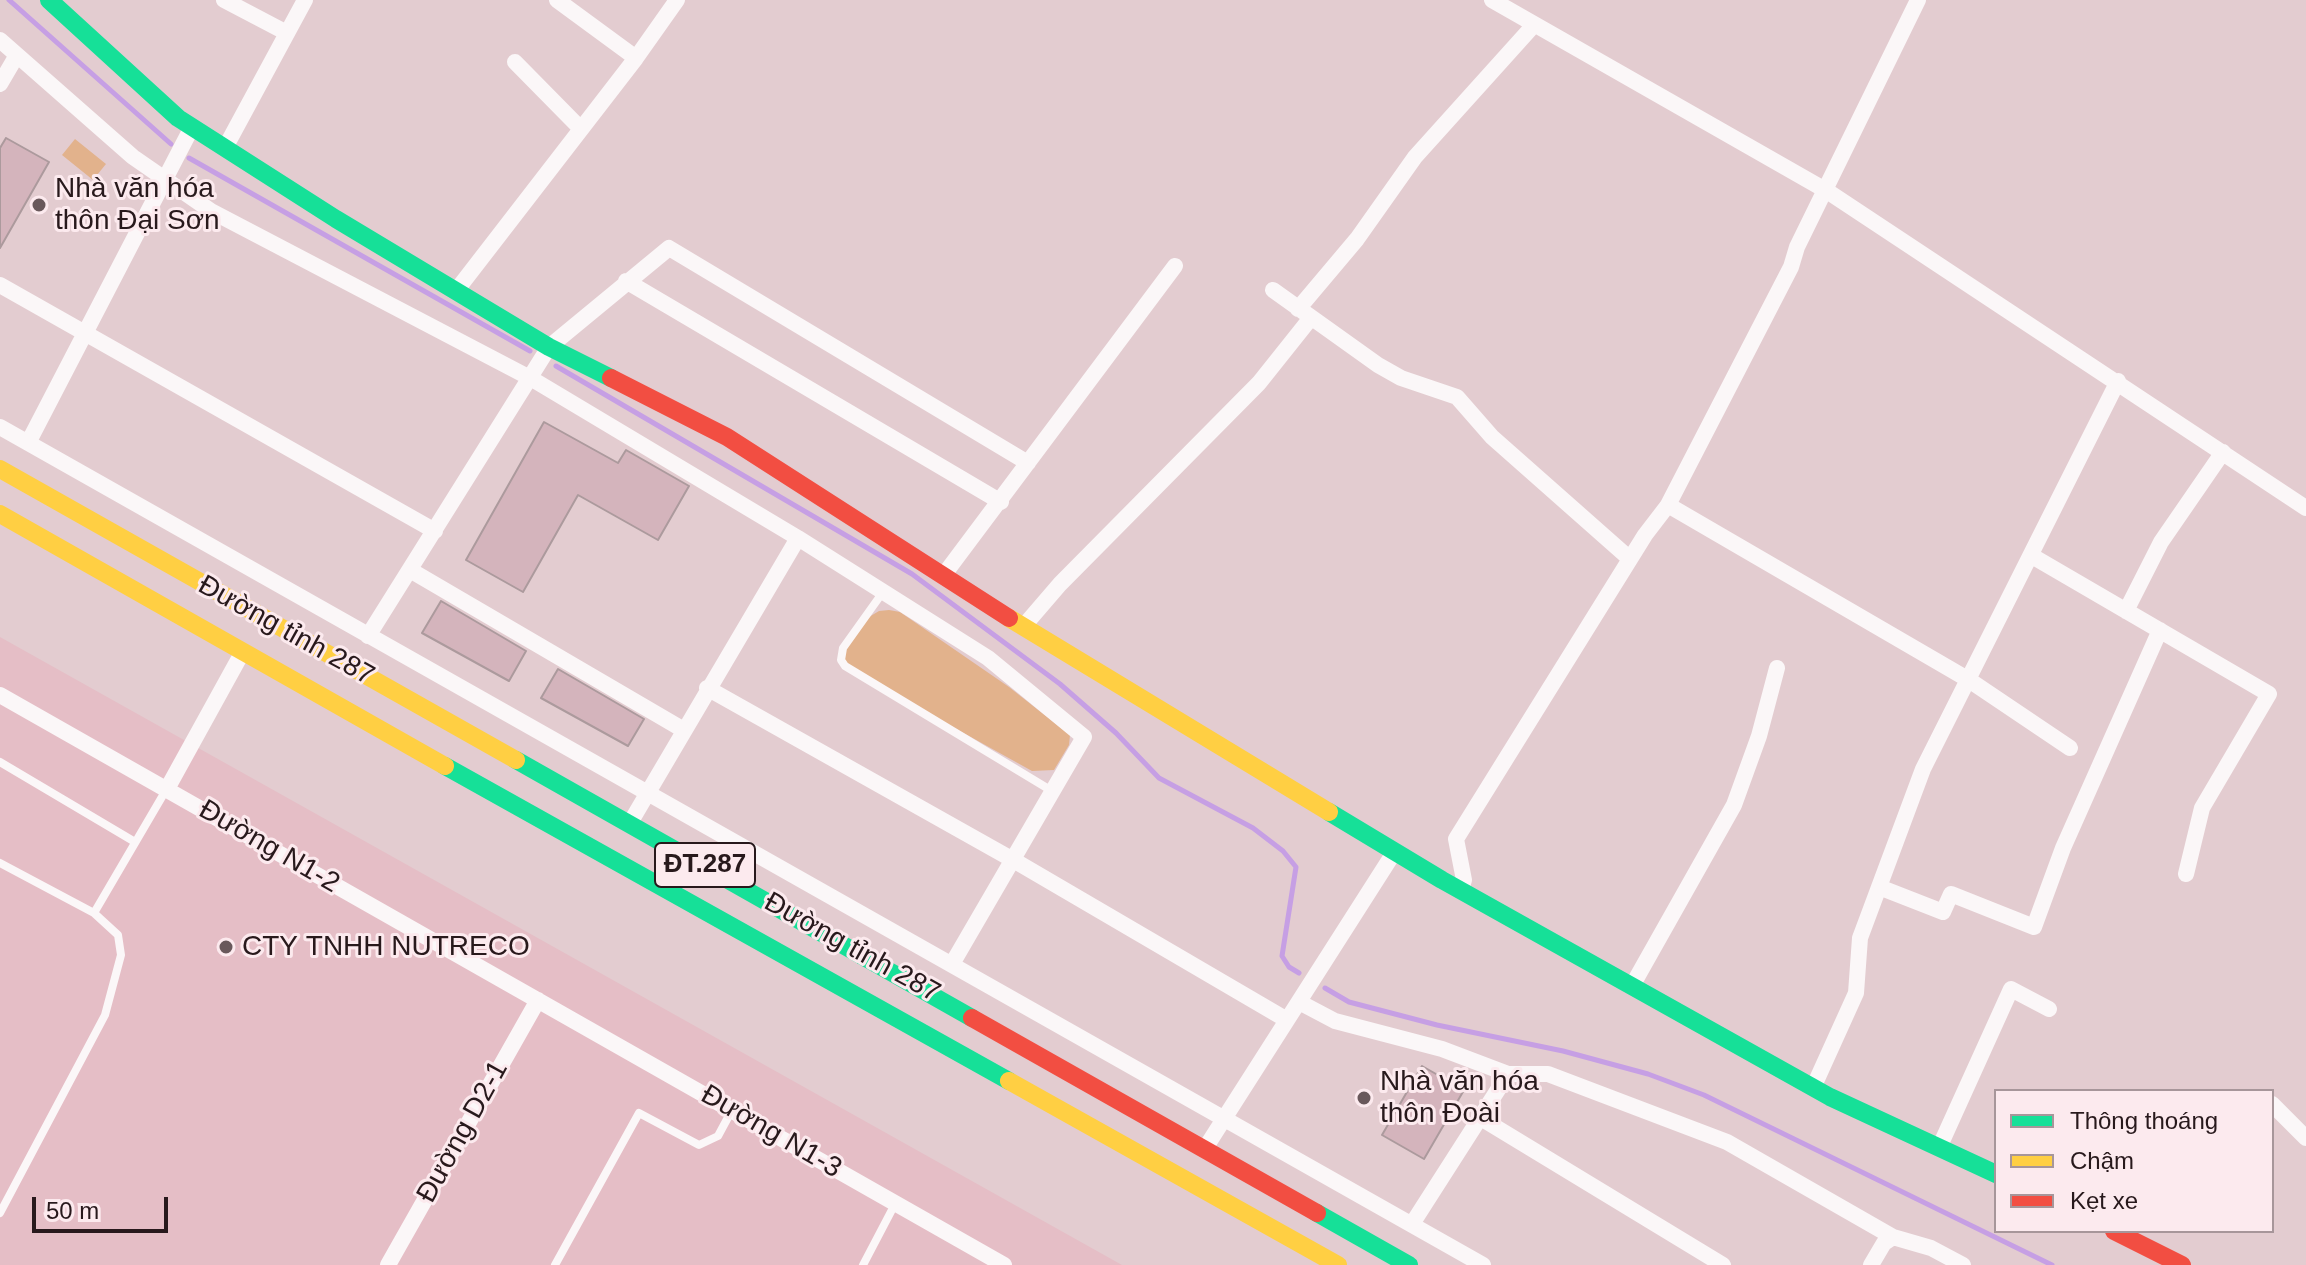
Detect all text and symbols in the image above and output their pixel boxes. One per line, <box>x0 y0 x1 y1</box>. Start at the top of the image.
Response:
place label: Nhà văn hóa thôn Đại Sơn <box>55 172 220 238</box>
marker: Nhà văn hóa thôn Đại Sơn <box>30 196 48 214</box>
street label: Đường tỉnh 287 <box>192 569 380 693</box>
street label: Đường N1-2 <box>193 793 345 901</box>
road number: ĐT.287 <box>655 843 755 887</box>
street label: Đường tỉnh 287 <box>758 886 946 1010</box>
place label: CTY TNHH NUTRECO <box>242 930 530 964</box>
marker: CTY TNHH NUTRECO <box>217 938 235 956</box>
street label: Đường D2-1 <box>410 1055 516 1209</box>
place label: Nhà văn hóa thôn Đoài <box>1380 1065 1539 1131</box>
street label: Đường N1-3 <box>695 1078 847 1186</box>
marker: Nhà văn hóa thôn Đoài <box>1355 1089 1373 1107</box>
legend <box>1994 1089 2274 1233</box>
text: Thông thoáng <box>2070 1107 2218 1134</box>
text: Chậm <box>2070 1147 2134 1174</box>
scale bar <box>36 1181 172 1231</box>
text: Kẹt xe <box>2070 1187 2138 1214</box>
text: 50 m <box>46 1197 99 1224</box>

